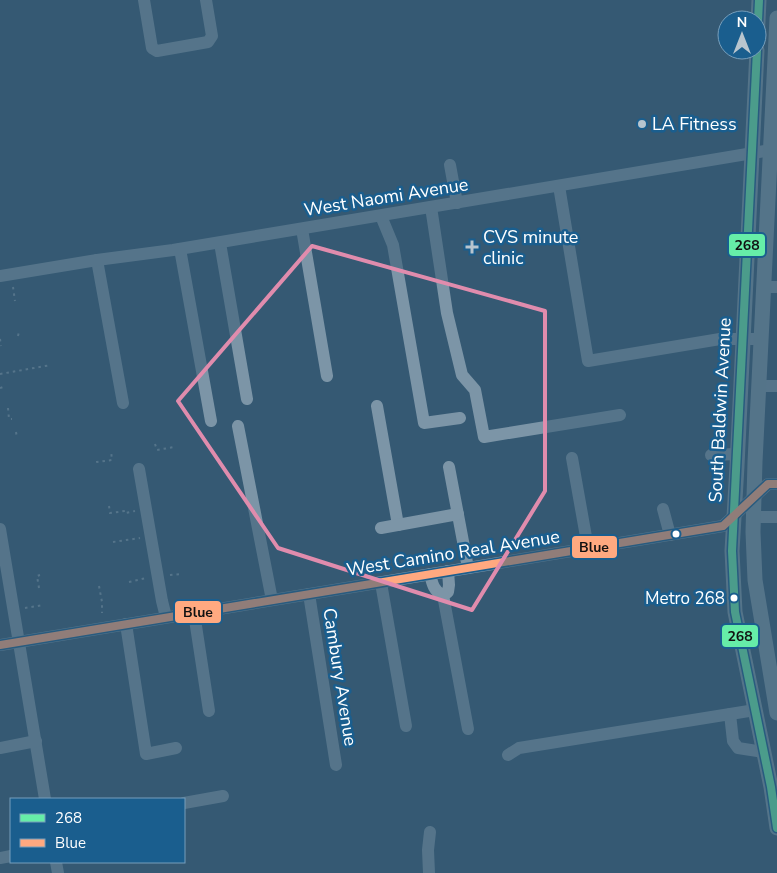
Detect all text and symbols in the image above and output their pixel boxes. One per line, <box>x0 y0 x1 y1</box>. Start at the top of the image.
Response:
north arrow <box>717 10 767 60</box>
text: N <box>737 13 747 32</box>
place label: LA Fitness <box>652 112 737 136</box>
marker: LA Fitness <box>636 118 648 130</box>
street label: West Naomi Avenue <box>302 172 470 222</box>
place label: CVS minute clinic <box>483 225 578 270</box>
line badge: 268 <box>728 233 766 257</box>
text: 268 <box>734 236 760 255</box>
marker: CVS minute clinic <box>465 240 479 254</box>
street label: South Baldwin Avenue <box>703 317 737 503</box>
street label: West Camino Real Avenue <box>345 524 561 582</box>
unlabelled marker <box>671 529 681 539</box>
line badge: Blue <box>571 535 618 559</box>
text: Blue <box>579 538 609 557</box>
place label: Metro 268 <box>645 587 725 610</box>
marker: Metro 268 <box>729 593 739 603</box>
line badge: Blue <box>174 600 222 624</box>
text: Blue <box>183 603 213 622</box>
street label: Cambury Avenue <box>317 606 363 748</box>
line badge: 268 <box>721 624 759 648</box>
text: 268 <box>727 627 753 646</box>
legend <box>10 798 185 863</box>
text: 268 <box>55 808 82 828</box>
text: Blue <box>55 833 86 853</box>

